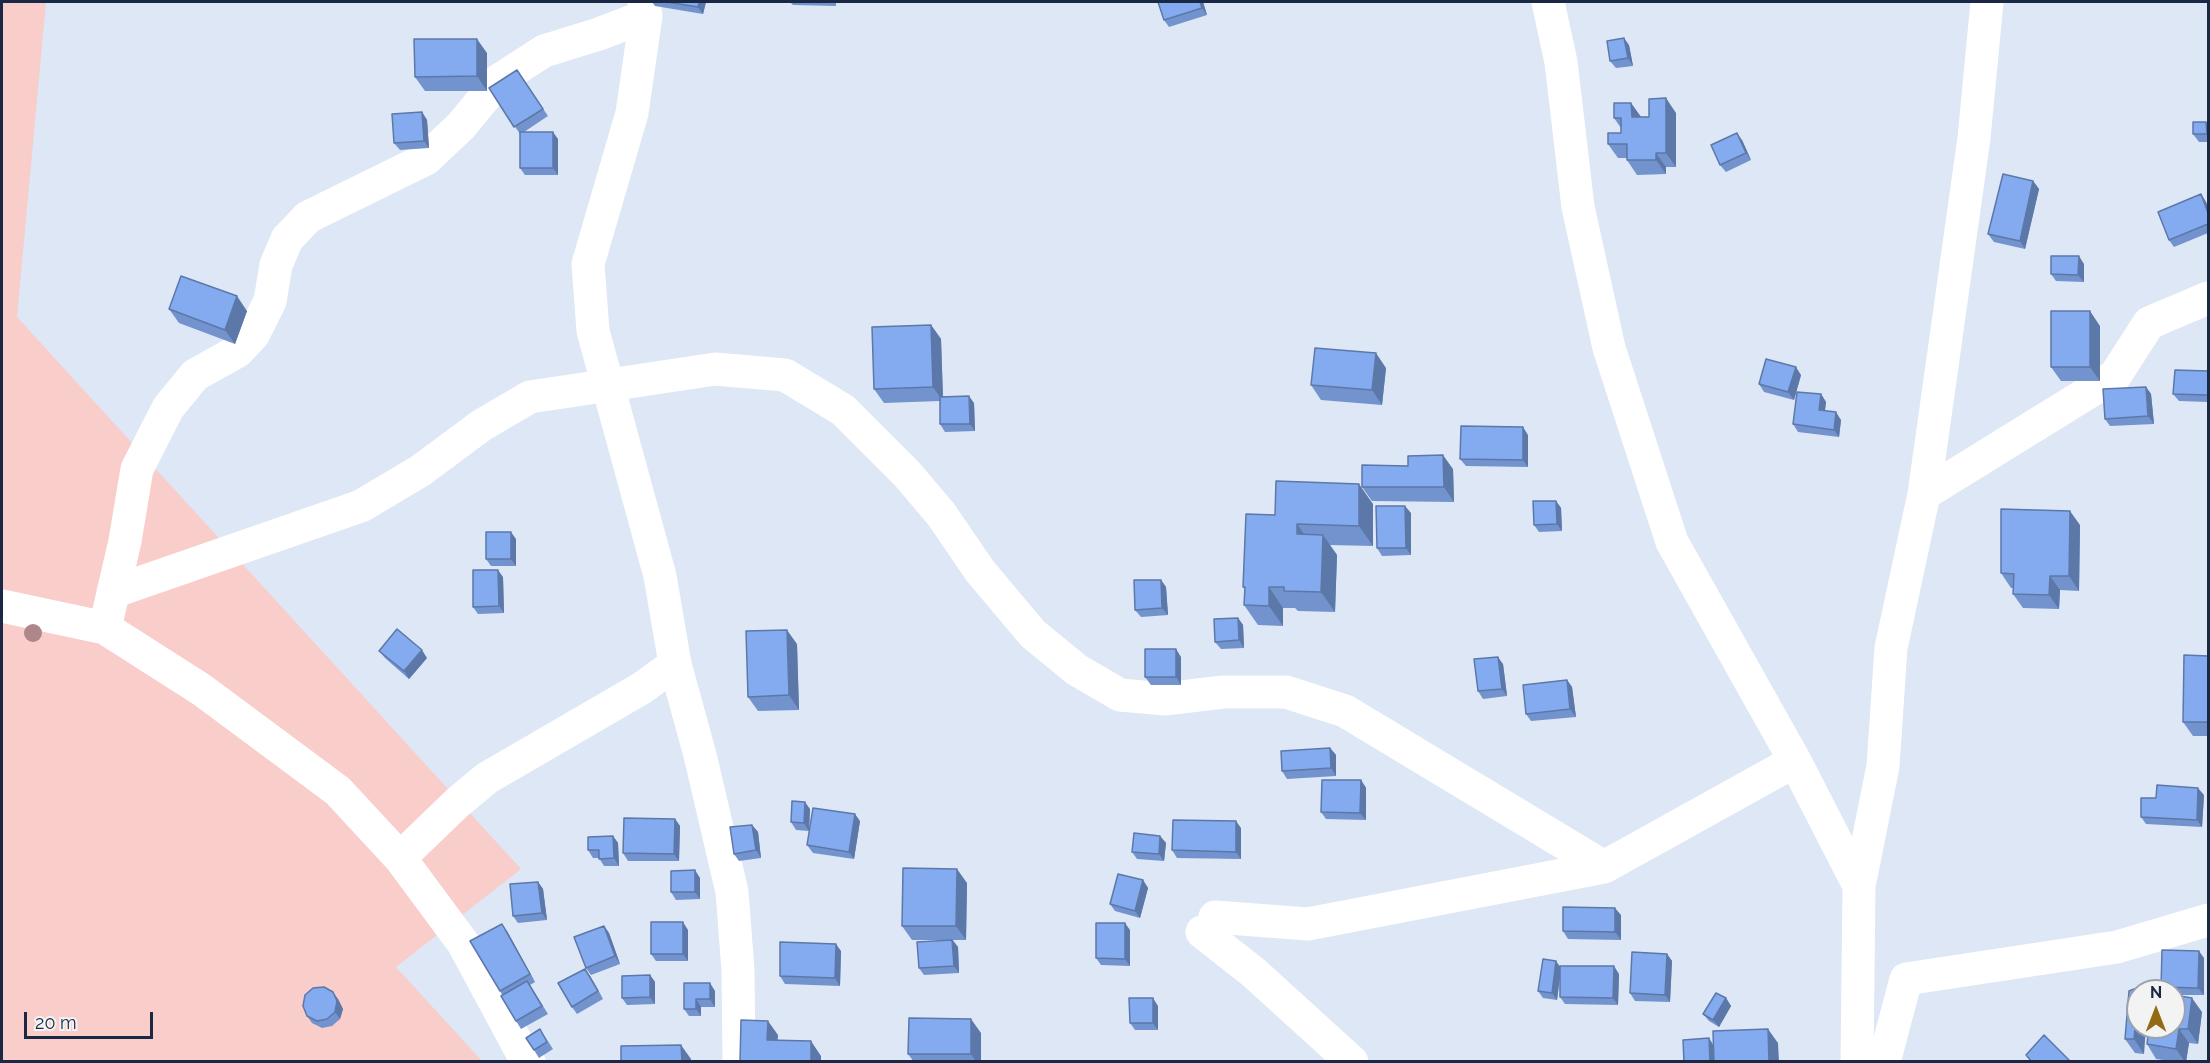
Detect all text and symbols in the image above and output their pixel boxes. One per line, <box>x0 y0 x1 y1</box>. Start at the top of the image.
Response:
north arrow <box>2126 979 2186 1039</box>
text: N <box>2150 983 2162 1002</box>
scale bar <box>27 1000 156 1038</box>
text: 20 m <box>35 1012 77 1033</box>

